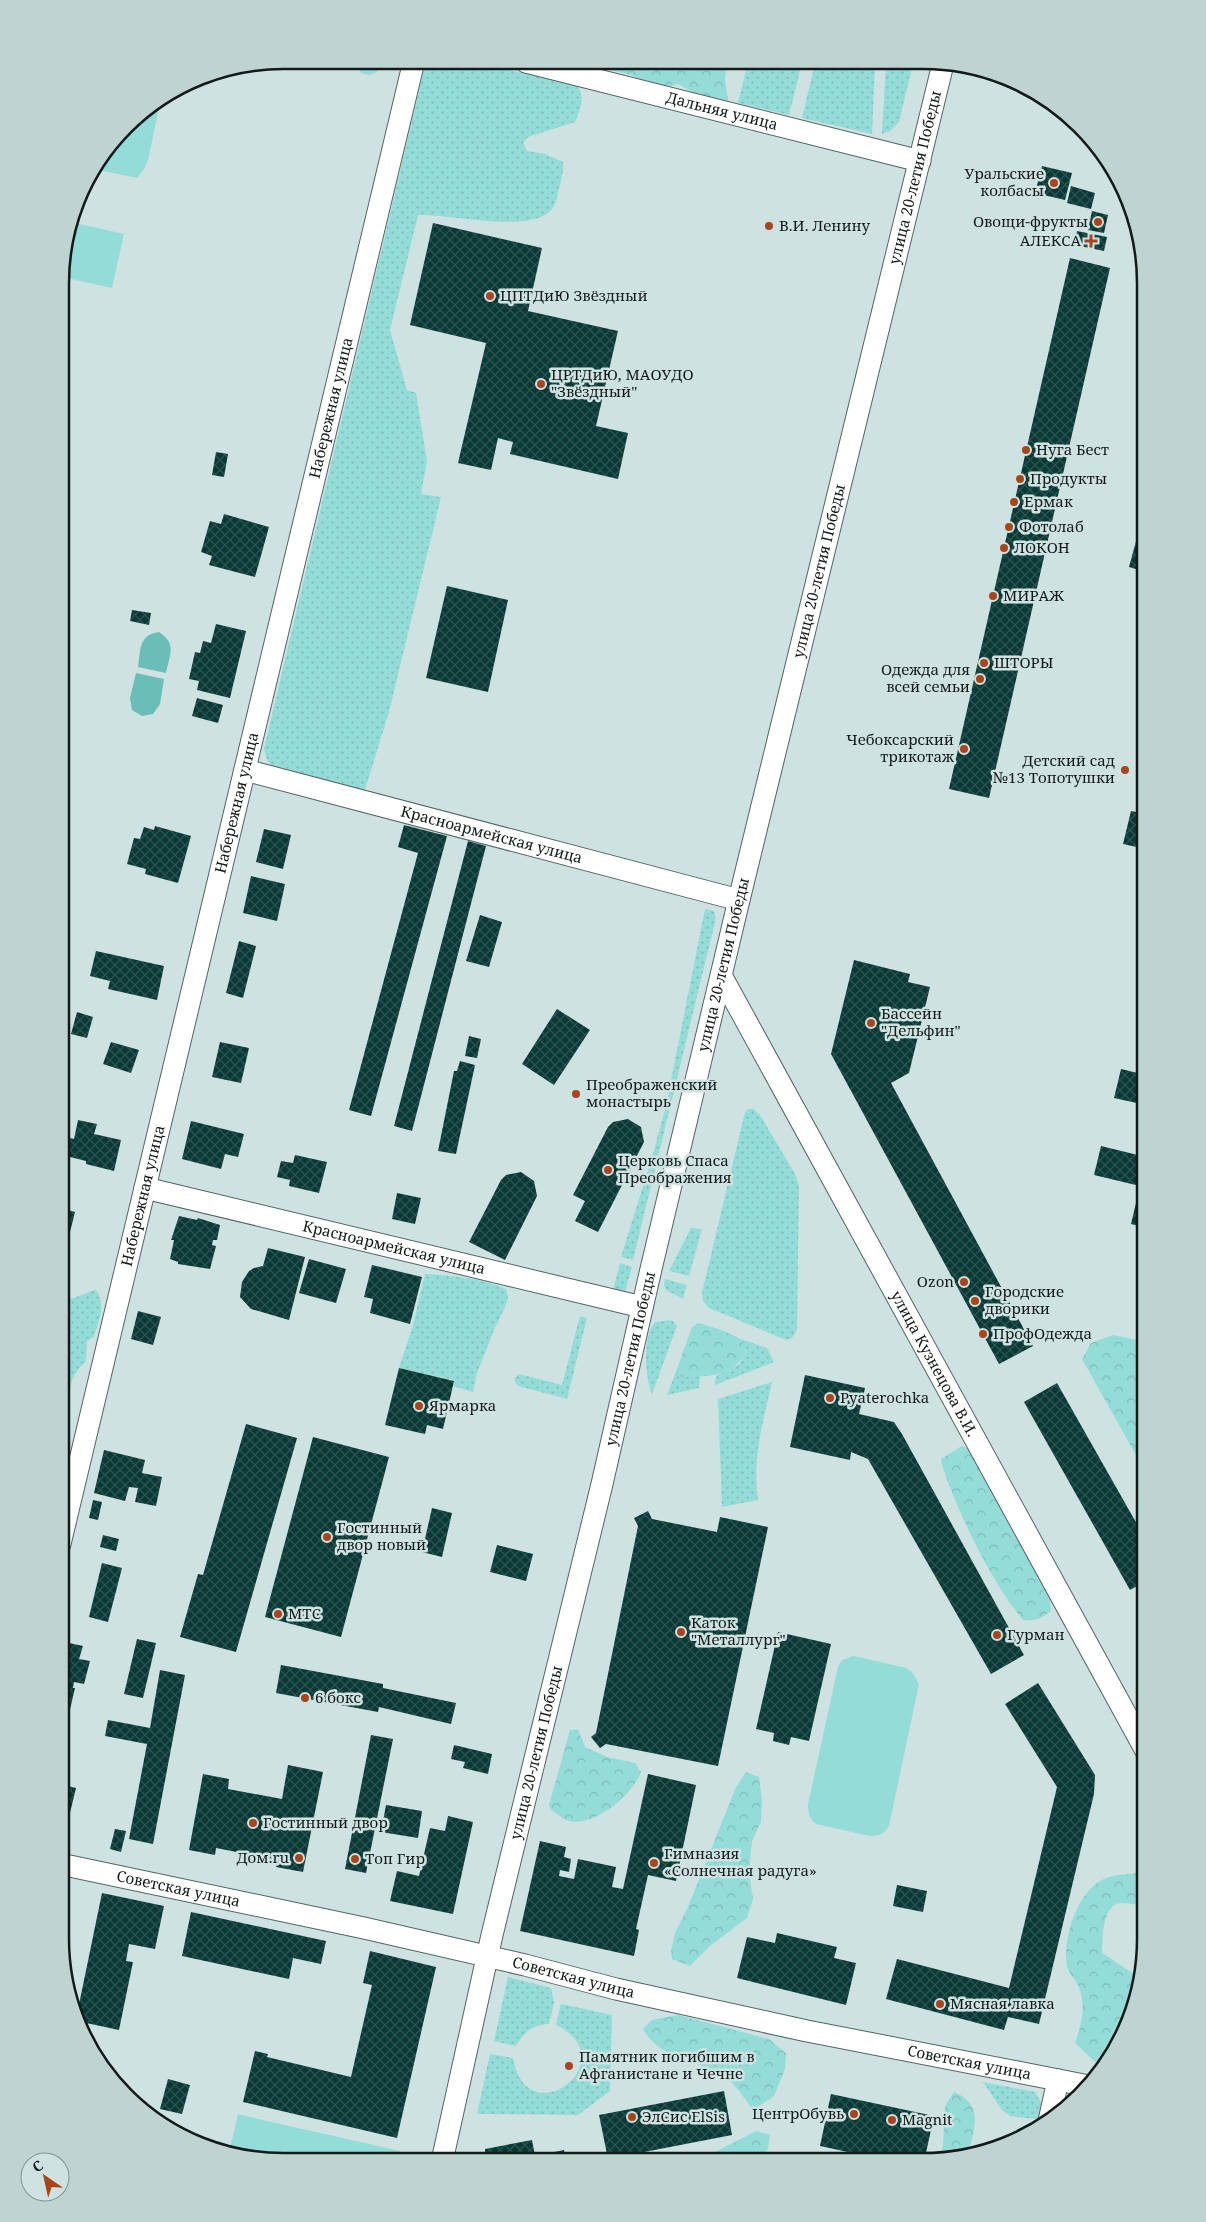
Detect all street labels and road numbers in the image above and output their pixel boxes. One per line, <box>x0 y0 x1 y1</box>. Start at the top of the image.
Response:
street label: Дальняя улица <box>664 87 780 134</box>
street label: улица 20-летия Победы <box>883 88 945 267</box>
street label: Набережная улица <box>304 335 357 480</box>
street label: улица 20-летия Победы <box>787 482 849 660</box>
street label: Набережная улица <box>209 730 262 875</box>
street label: Красноармейская улица <box>399 800 585 867</box>
street label: улица 20-летия Победы <box>692 875 753 1054</box>
street label: Набережная улица <box>116 1123 169 1268</box>
street label: Красноармейская улица <box>301 1215 488 1278</box>
street label: улица 20-летия Победы <box>600 1269 659 1448</box>
street label: улица Кузнецова В.И. <box>887 1287 983 1440</box>
street label: улица 20-летия Победы <box>505 1664 566 1842</box>
street label: Советская улица <box>115 1865 242 1911</box>
street label: Советская улица <box>511 1951 637 2002</box>
street label: Советская улица <box>906 2040 1033 2084</box>

